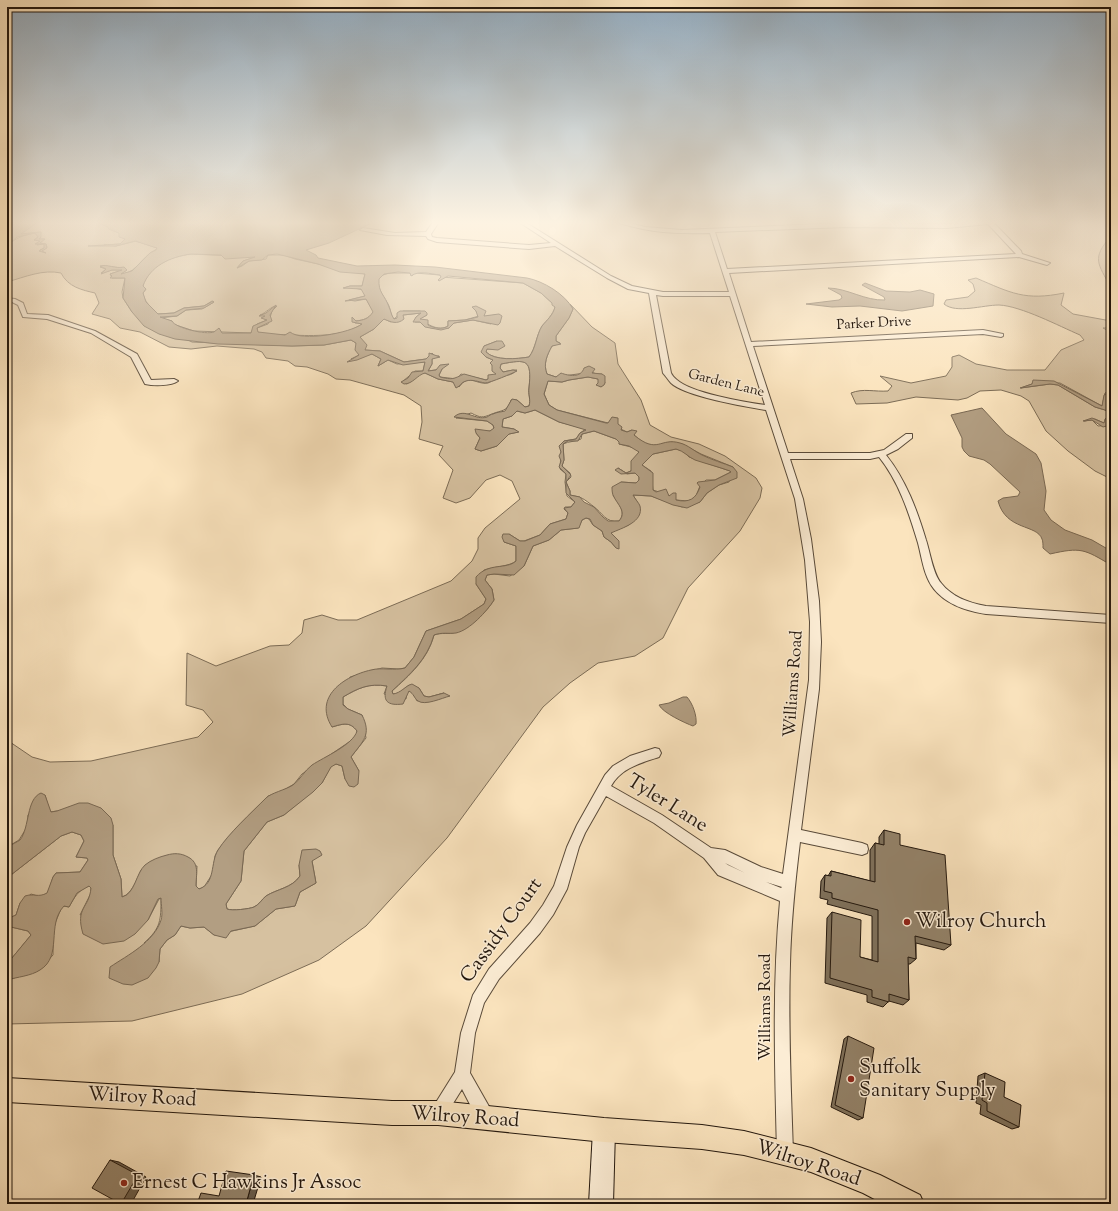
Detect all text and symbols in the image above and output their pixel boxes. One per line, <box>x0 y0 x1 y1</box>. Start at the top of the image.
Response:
street label: Parker Drive <box>836 312 912 336</box>
street label: Garden Lane <box>686 365 766 403</box>
street label: Williams Road <box>778 629 810 738</box>
street label: Tyler Lane <box>621 768 713 840</box>
street label: Cassidy Court <box>454 872 550 990</box>
place label: Wilroy Church <box>915 908 1047 937</box>
marker: Wilroy Church <box>902 917 912 927</box>
street label: Williams Road <box>754 953 778 1061</box>
place label: Suffolk Sanitary Supply <box>859 1054 996 1106</box>
marker: Suffolk Sanitary Supply <box>846 1074 856 1084</box>
street label: Wilroy Road <box>87 1081 197 1115</box>
street label: Wilroy Road <box>410 1100 520 1136</box>
street label: Wilroy Road <box>752 1133 864 1195</box>
place label: Ernest C Hawkins Jr Assoc <box>132 1169 362 1198</box>
marker: Ernest C Hawkins Jr Assoc <box>119 1178 129 1188</box>

